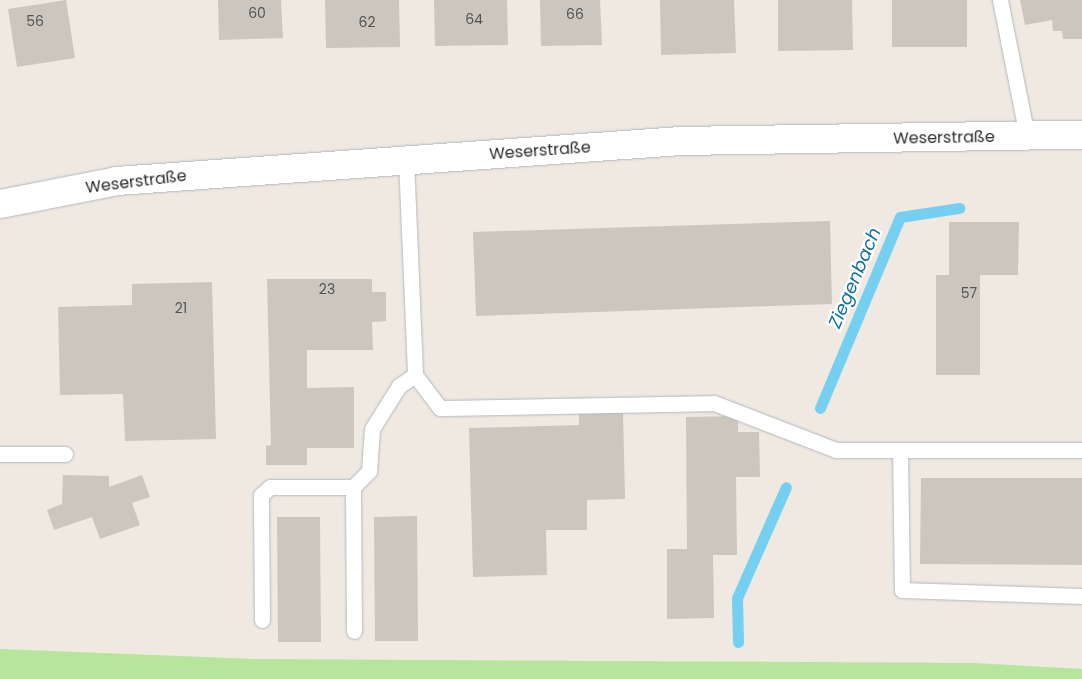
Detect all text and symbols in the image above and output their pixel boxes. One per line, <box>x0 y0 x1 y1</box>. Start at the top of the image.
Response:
house number: 60 <box>248 5 266 21</box>
house number: 66 <box>566 6 584 22</box>
house number: 64 <box>465 11 483 27</box>
house number: 56 <box>26 13 44 29</box>
house number: 62 <box>359 14 375 30</box>
street label: Weserstraße <box>893 128 995 148</box>
street label: Weserstraße <box>489 138 591 164</box>
street label: Weserstraße <box>84 166 188 198</box>
water label: Ziegenbach <box>824 225 886 331</box>
house number: 23 <box>319 281 335 297</box>
house number: 57 <box>961 285 977 301</box>
house number: 21 <box>175 300 187 316</box>

